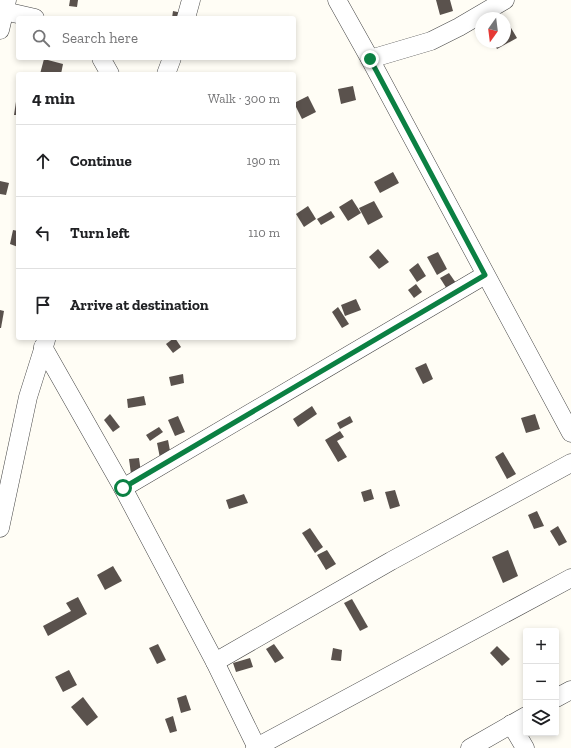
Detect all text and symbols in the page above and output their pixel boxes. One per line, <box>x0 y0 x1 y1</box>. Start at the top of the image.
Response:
north arrow <box>475 12 511 48</box>
search box <box>16 16 296 60</box>
icon: search <box>30 27 52 49</box>
text: Search here <box>62 29 138 47</box>
route end <box>361 50 379 68</box>
text: 4 min <box>32 88 75 108</box>
text: Walk · 300 m <box>208 91 280 106</box>
icon: ahead <box>32 150 54 172</box>
text: Continue <box>70 152 132 170</box>
text: 190 m <box>246 153 280 168</box>
icon: left <box>32 222 54 244</box>
text: Turn left <box>70 224 130 242</box>
text: 110 m <box>248 225 280 240</box>
icon: arrive <box>32 294 54 316</box>
text: Arrive at destination <box>70 296 209 314</box>
route start <box>114 479 132 497</box>
map controls <box>523 628 559 736</box>
button: + <box>523 628 559 664</box>
button: − <box>523 664 559 700</box>
button: layers <box>523 700 559 736</box>

